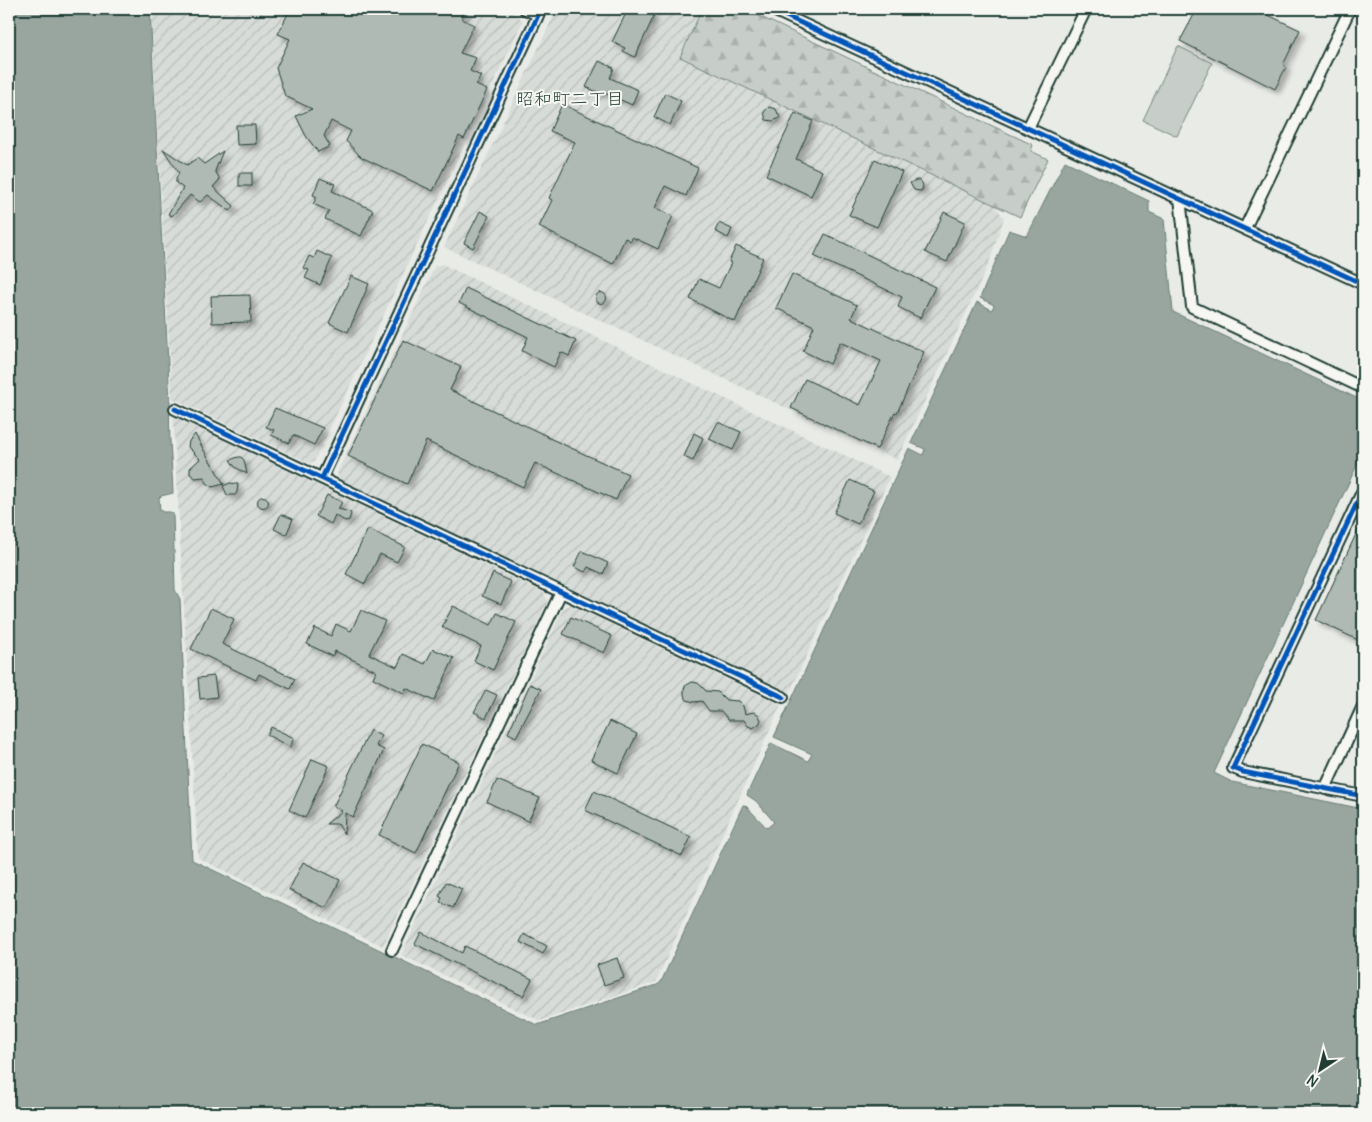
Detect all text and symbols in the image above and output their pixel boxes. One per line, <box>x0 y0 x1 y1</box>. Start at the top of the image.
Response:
district label: 昭和町二丁目 <box>516 87 624 110</box>
north arrow <box>1294 1044 1344 1094</box>
text: N <box>1303 1070 1322 1091</box>

